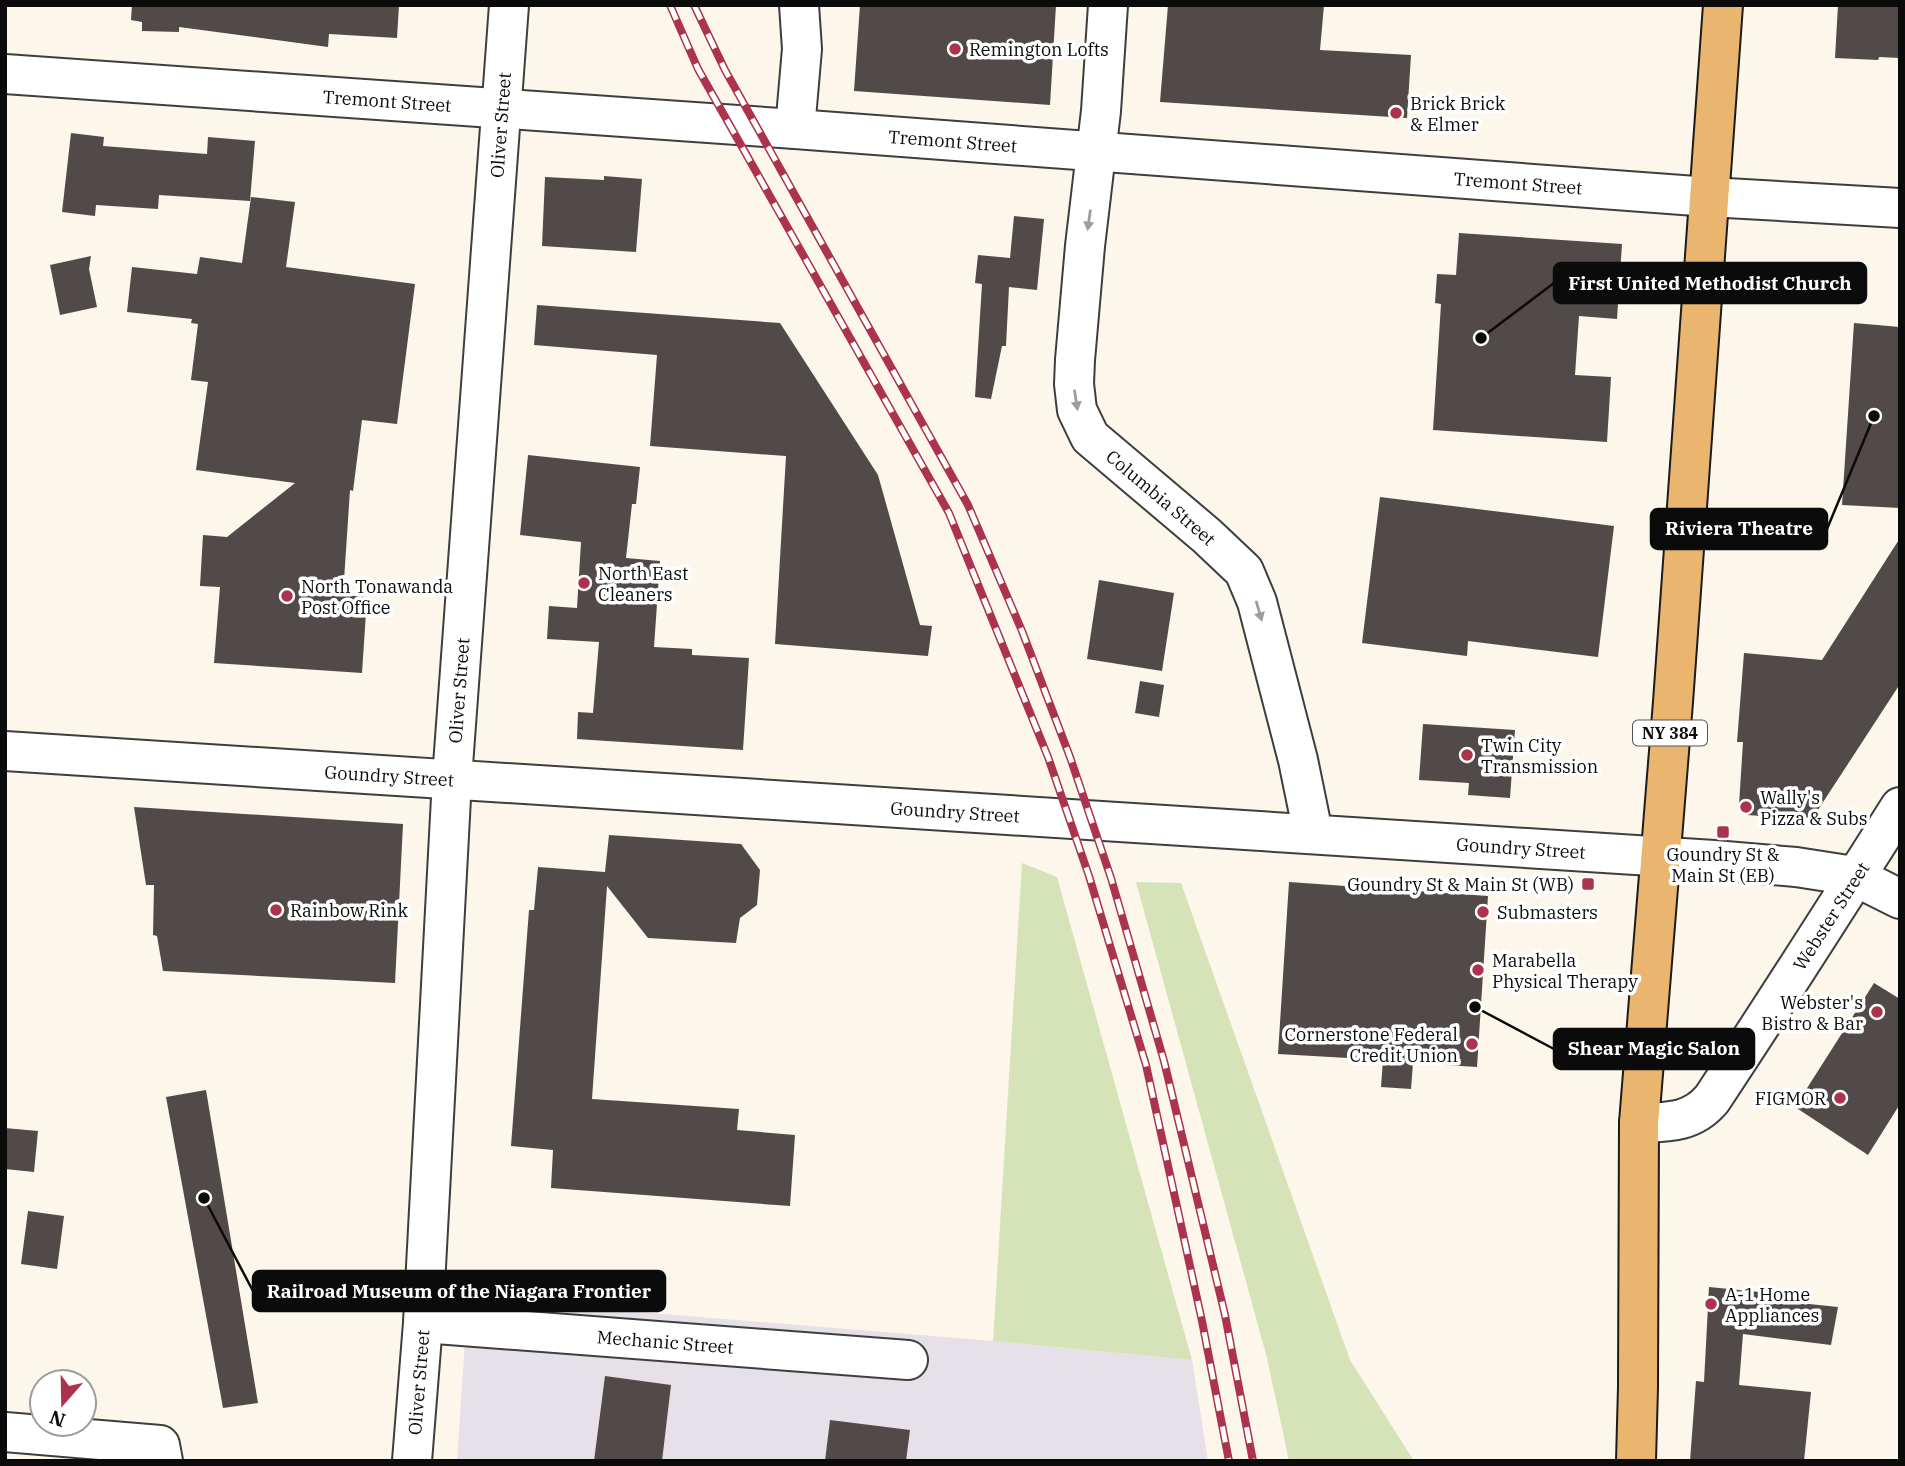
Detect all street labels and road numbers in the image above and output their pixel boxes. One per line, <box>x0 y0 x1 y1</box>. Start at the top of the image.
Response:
street label: Oliver Street <box>485 71 516 179</box>
street label: Tremont Street <box>322 85 452 117</box>
street label: Tremont Street <box>887 124 1018 157</box>
street label: Tremont Street <box>1453 167 1583 199</box>
street label: Columbia Street <box>1102 444 1221 550</box>
street label: Oliver Street <box>443 637 474 744</box>
road number: NY 384 <box>1633 720 1707 746</box>
street label: Goundry Street <box>324 760 455 791</box>
street label: Goundry Street <box>890 796 1021 827</box>
street label: Goundry Street <box>1455 832 1586 863</box>
street label: Webster Street <box>1787 857 1874 975</box>
street label: Mechanic Street <box>596 1325 734 1358</box>
street label: Oliver Street <box>403 1329 434 1436</box>

